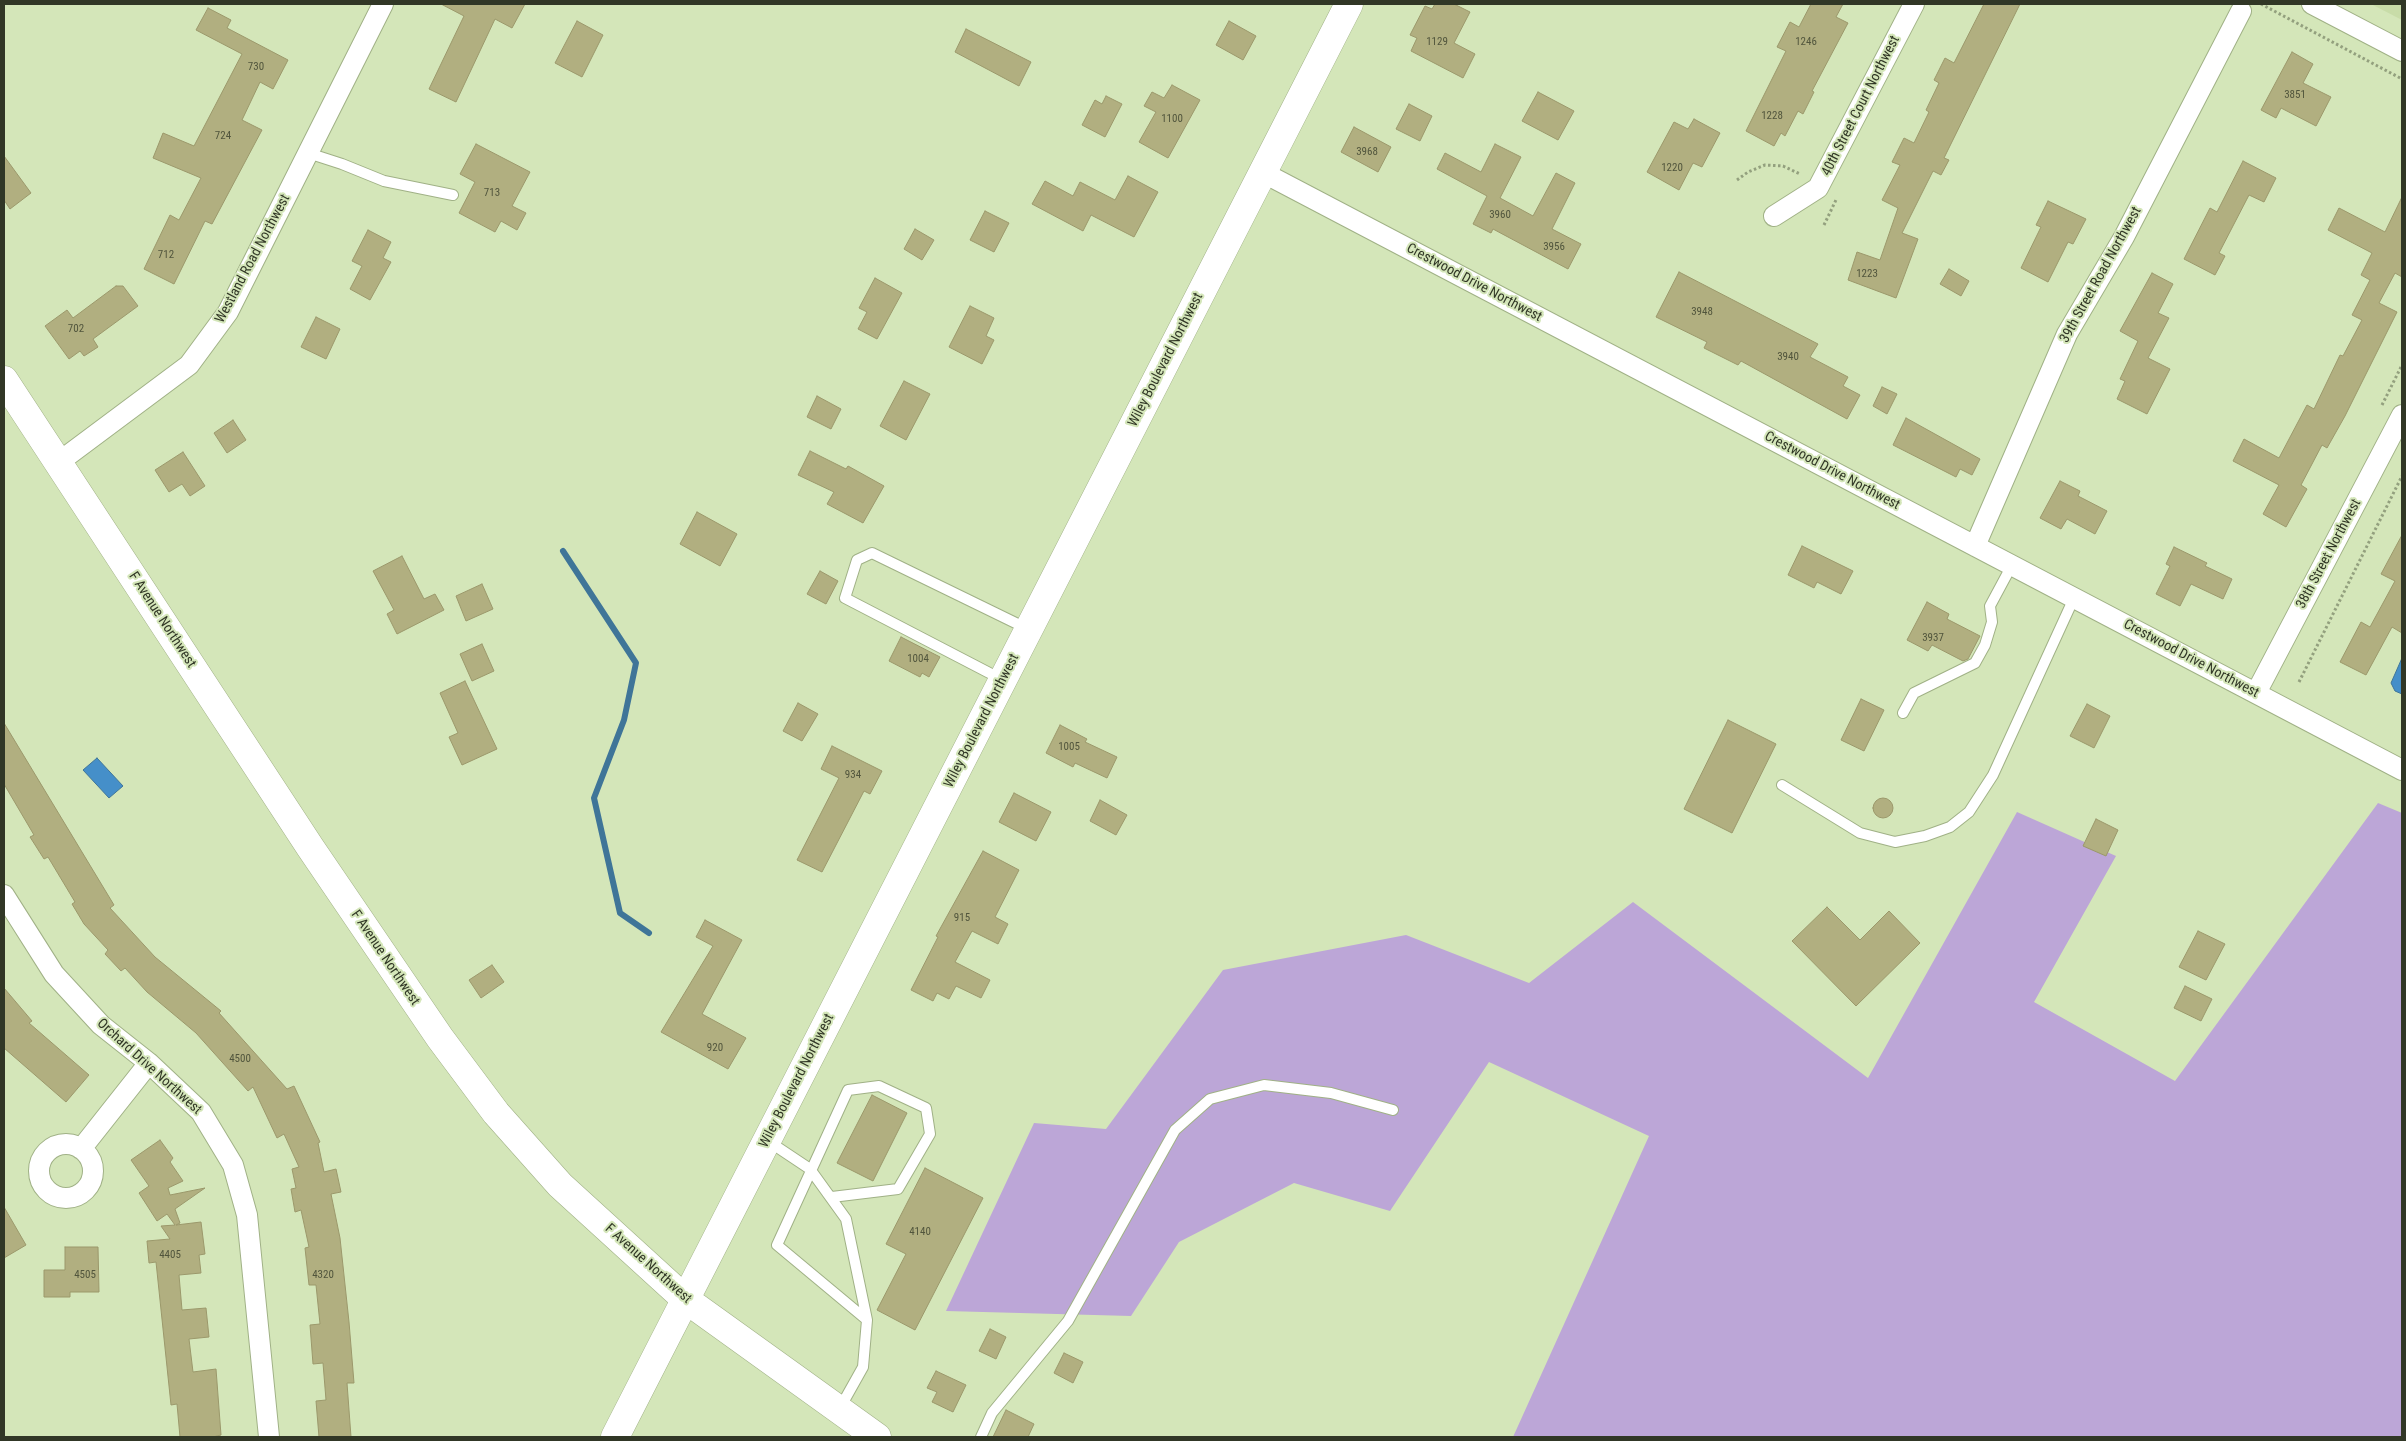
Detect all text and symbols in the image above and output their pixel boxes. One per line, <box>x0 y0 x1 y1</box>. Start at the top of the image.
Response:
street label: 40th Street Court Northwest <box>1818 33 1904 179</box>
house number: 1129 <box>1426 35 1448 49</box>
house number: 1246 <box>1795 35 1817 49</box>
house number: 730 <box>248 60 264 74</box>
house number: 3851 <box>2284 88 2306 102</box>
house number: 1228 <box>1761 109 1783 123</box>
house number: 1100 <box>1161 112 1183 126</box>
house number: 724 <box>215 129 231 143</box>
house number: 3968 <box>1356 145 1378 159</box>
house number: 1220 <box>1661 161 1683 175</box>
house number: 713 <box>484 186 500 200</box>
street label: Westland Road Northwest <box>212 192 294 326</box>
street label: 39th Street Road Northwest <box>2057 204 2145 346</box>
house number: 3960 <box>1489 208 1511 222</box>
street label: Crestwood Drive Northwest <box>1403 240 1545 326</box>
house number: 3956 <box>1543 240 1565 254</box>
house number: 712 <box>158 248 174 262</box>
house number: 1223 <box>1856 267 1878 281</box>
street label: Wiley Boulevard Northwest <box>1125 290 1207 430</box>
house number: 3948 <box>1691 305 1713 319</box>
house number: 702 <box>68 322 84 336</box>
house number: 3940 <box>1777 350 1799 364</box>
street label: Crestwood Drive Northwest <box>1761 428 1903 514</box>
street label: 38th Street Northwest <box>2293 496 2365 612</box>
street label: F Avenue Northwest <box>125 569 199 671</box>
street label: Crestwood Drive Northwest <box>2120 616 2262 702</box>
house number: 3937 <box>1922 631 1944 645</box>
street label: Wiley Boulevard Northwest <box>941 651 1023 791</box>
house number: 1004 <box>907 652 929 666</box>
house number: 1005 <box>1058 740 1080 754</box>
house number: 934 <box>845 768 861 782</box>
street label: F Avenue Northwest <box>347 907 423 1009</box>
house number: 915 <box>954 911 970 925</box>
street label: Wiley Boulevard Northwest <box>756 1011 838 1151</box>
street label: Orchard Drive Northwest <box>93 1015 205 1119</box>
house number: 920 <box>707 1041 723 1055</box>
house number: 4500 <box>229 1052 251 1066</box>
street label: F Avenue Northwest <box>601 1221 695 1307</box>
house number: 4140 <box>909 1225 931 1239</box>
house number: 4405 <box>159 1248 181 1262</box>
house number: 4505 <box>74 1268 96 1282</box>
house number: 4320 <box>312 1268 334 1282</box>

